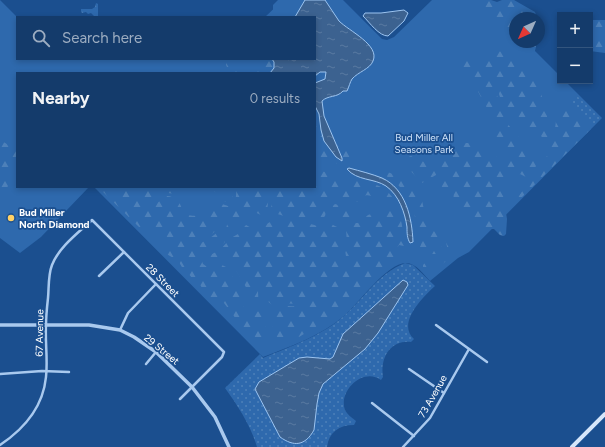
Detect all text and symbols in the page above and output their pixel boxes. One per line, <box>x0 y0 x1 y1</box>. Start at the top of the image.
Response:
north arrow <box>509 12 545 48</box>
map controls <box>557 12 593 84</box>
button: + <box>557 12 593 48</box>
search box <box>16 16 316 60</box>
icon: search <box>30 27 52 49</box>
text: Search here <box>62 29 142 47</box>
button: − <box>557 48 593 84</box>
text: Nearby <box>32 88 90 108</box>
text: 0 results <box>250 91 300 106</box>
park label: Bud Miller All Seasons Park <box>395 131 454 156</box>
place label: Bud Miller North Diamond <box>19 206 90 231</box>
marker: Bud Miller North Diamond <box>6 213 16 223</box>
street label: 28 Street <box>143 261 182 300</box>
street label: 67 Avenue <box>33 309 46 357</box>
street label: 29 Street <box>141 331 182 368</box>
street label: 73 Avenue <box>415 372 450 420</box>

